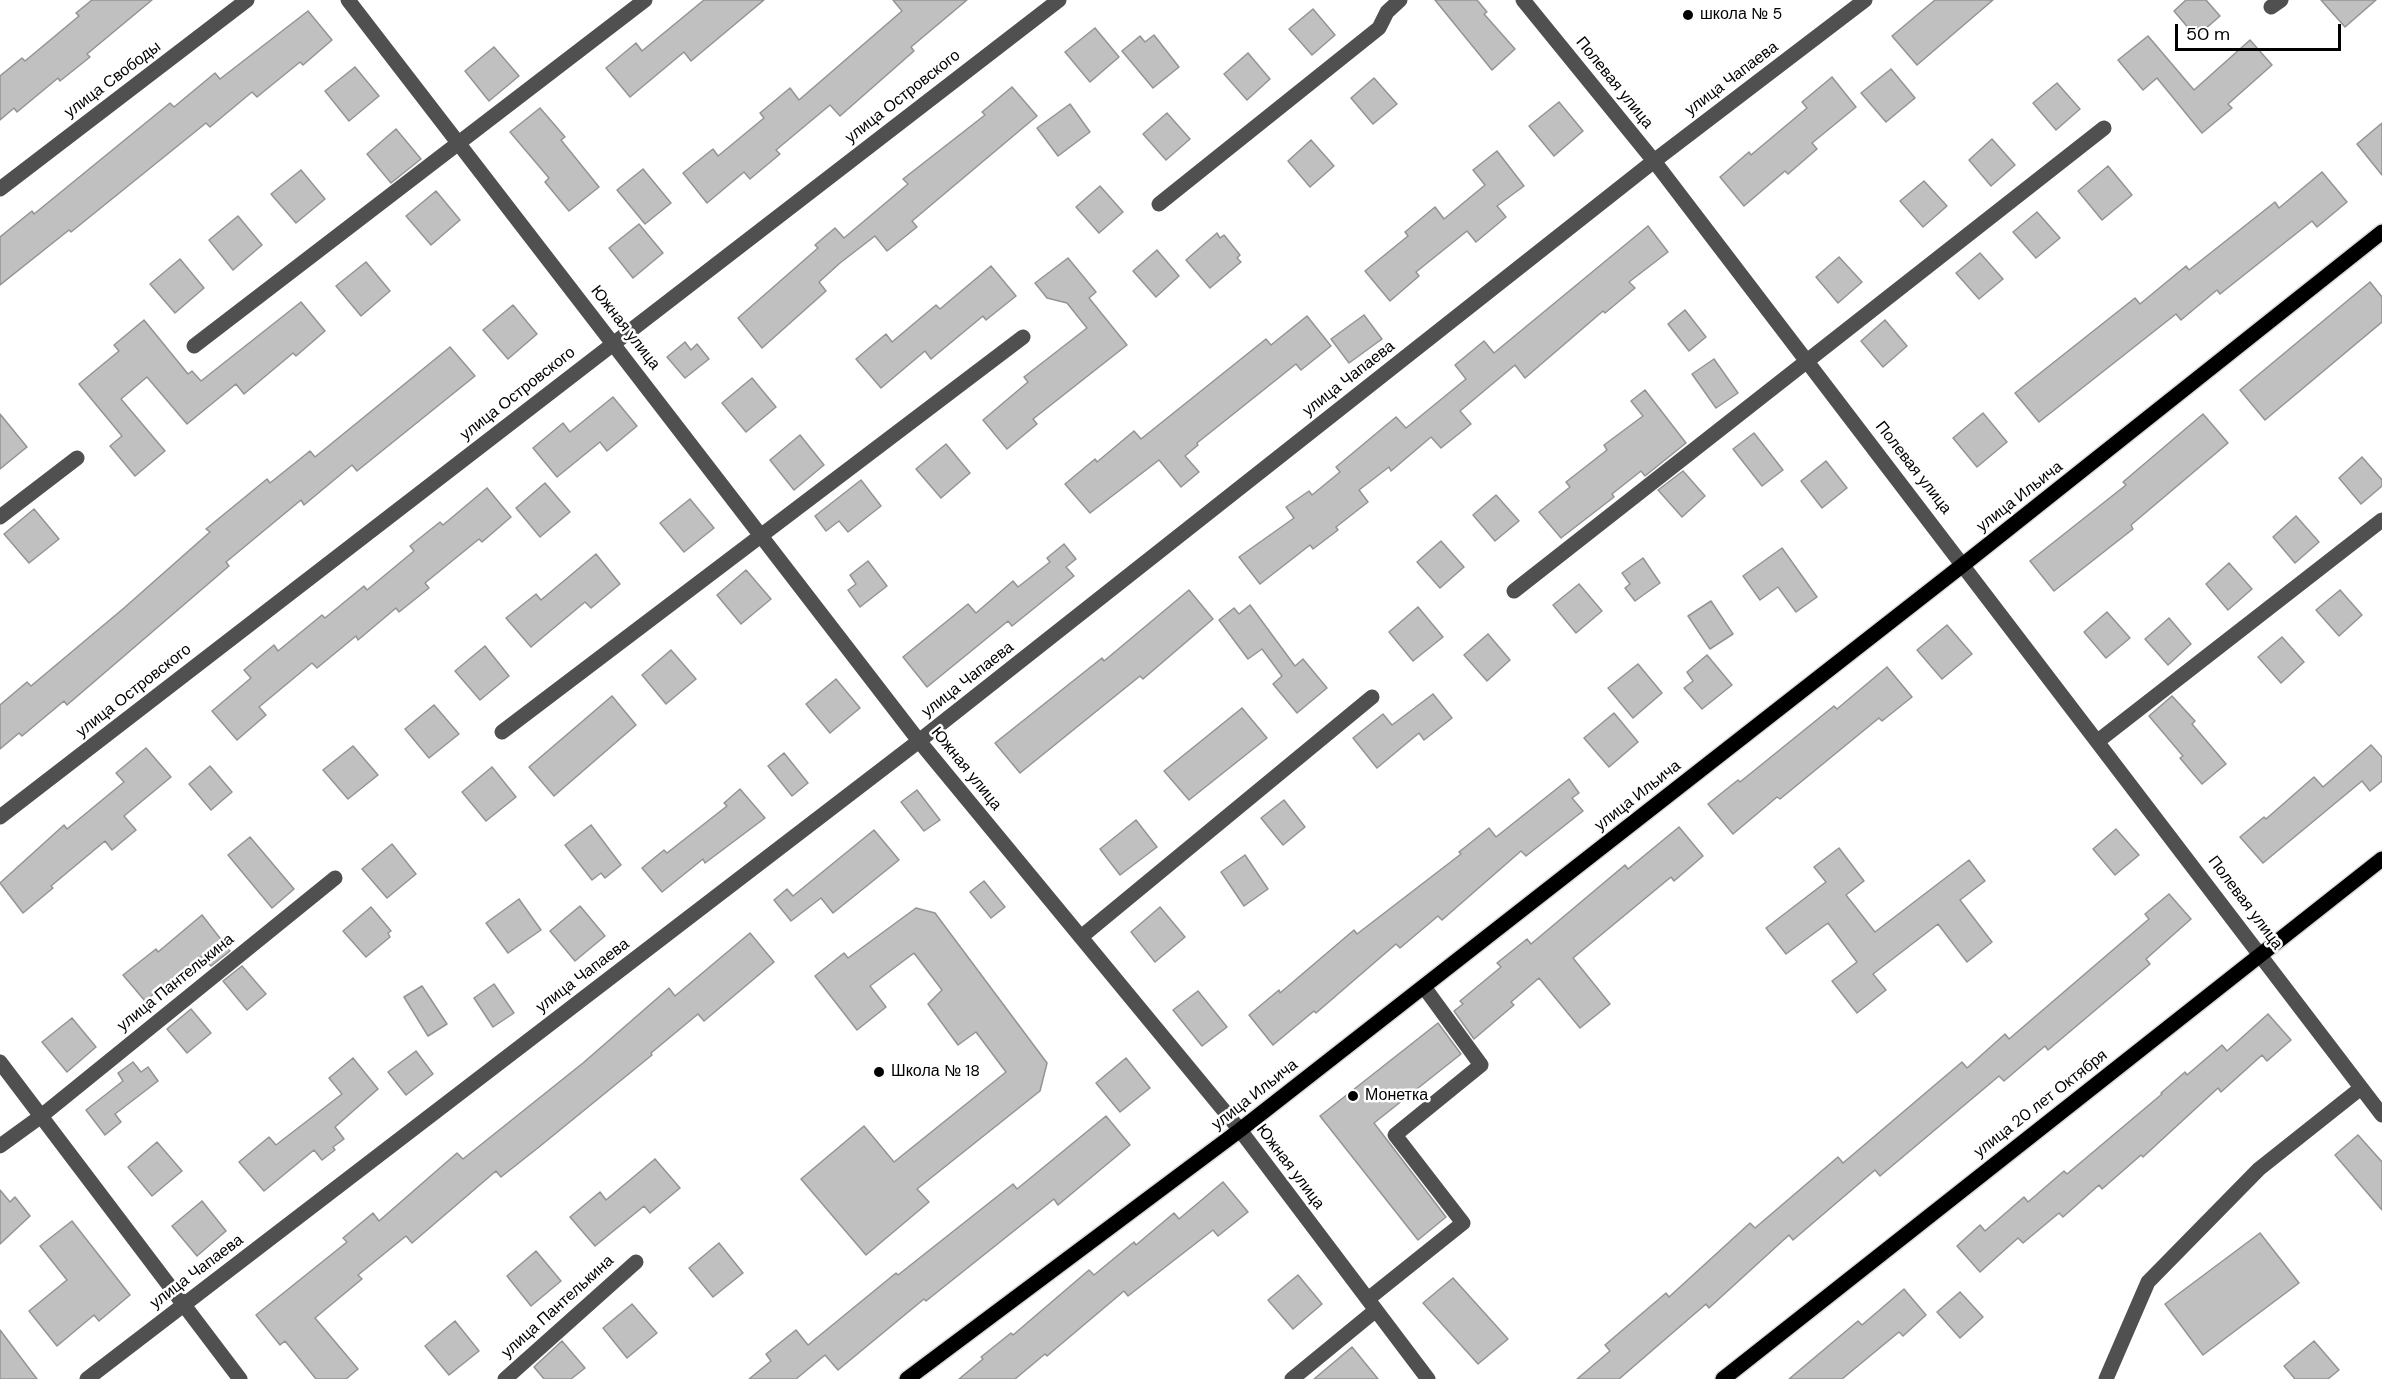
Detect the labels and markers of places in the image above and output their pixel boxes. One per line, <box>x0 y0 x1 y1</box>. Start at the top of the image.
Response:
place label: школа № 5 <box>1700 5 1782 25</box>
marker: школа № 5 <box>1681 8 1695 22</box>
place label: Школа № 18 <box>891 1062 980 1082</box>
marker: Школа № 18 <box>872 1065 886 1079</box>
place label: Монетка <box>1365 1086 1428 1106</box>
marker: Монетка <box>1346 1089 1360 1103</box>

